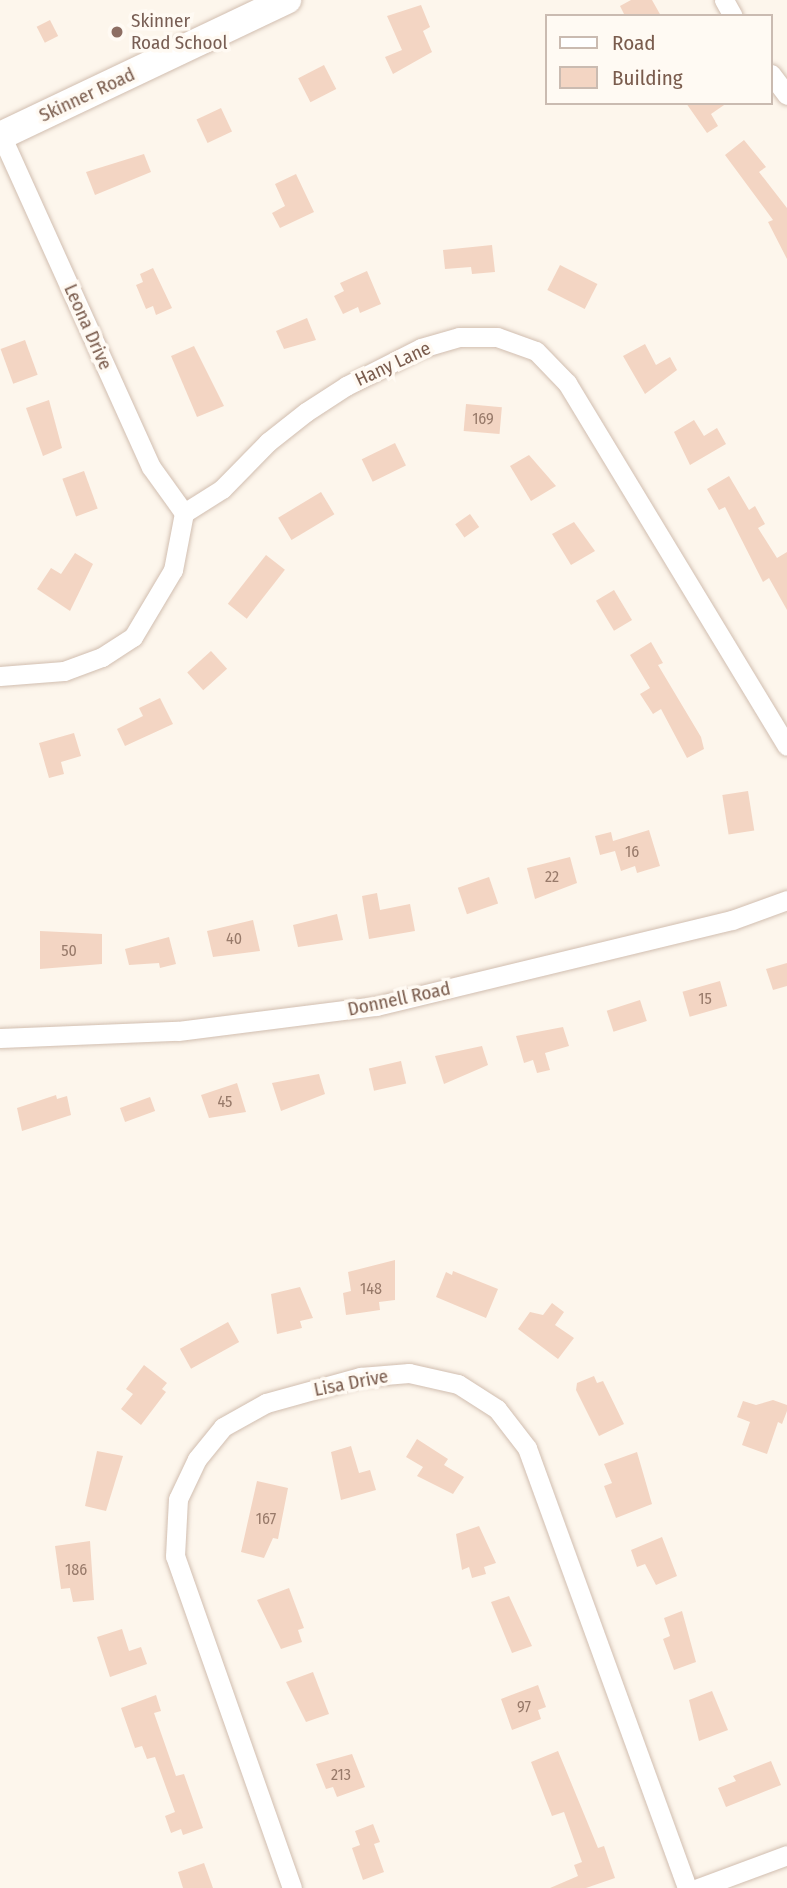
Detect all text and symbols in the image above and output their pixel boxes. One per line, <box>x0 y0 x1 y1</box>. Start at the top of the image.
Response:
place label: Skinner Road School <box>131 10 227 54</box>
legend <box>546 14 773 105</box>
marker: Skinner Road School <box>109 24 125 40</box>
text: Road <box>612 30 656 56</box>
street label: Skinner Road <box>36 63 138 127</box>
text: Building <box>612 65 683 91</box>
street label: Leona Drive <box>59 281 117 373</box>
street label: Hany Lane <box>352 337 434 391</box>
house number: 169 <box>472 409 494 429</box>
house number: 16 <box>625 842 639 862</box>
house number: 22 <box>545 867 559 887</box>
house number: 40 <box>226 929 242 949</box>
house number: 50 <box>61 941 77 961</box>
street label: Donnell Road <box>346 977 452 1021</box>
house number: 15 <box>698 989 712 1009</box>
house number: 45 <box>218 1092 232 1112</box>
house number: 148 <box>360 1279 382 1299</box>
street label: Lisa Drive <box>312 1365 390 1401</box>
house number: 167 <box>256 1509 276 1529</box>
house number: 186 <box>65 1560 87 1580</box>
house number: 97 <box>517 1697 531 1717</box>
house number: 213 <box>331 1765 351 1785</box>

